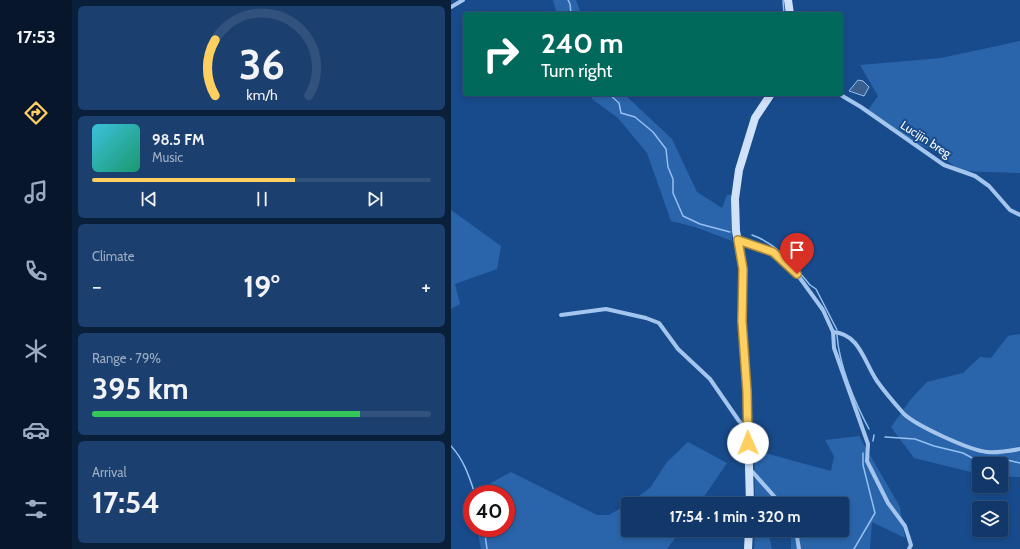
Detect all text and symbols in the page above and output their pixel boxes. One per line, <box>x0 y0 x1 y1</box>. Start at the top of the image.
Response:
text: 17:53 <box>16 26 56 48</box>
text: 240 m <box>541 26 624 60</box>
icon: right <box>475 28 527 80</box>
text: 36 <box>239 39 284 89</box>
text: Turn right <box>541 60 612 82</box>
text: km/h <box>246 86 277 104</box>
icon: directions <box>22 99 50 127</box>
street label: Lucijin breg <box>898 117 955 161</box>
text: 98.5 FM <box>152 131 204 149</box>
text: Music <box>152 149 183 165</box>
icon: music <box>22 178 50 206</box>
icon: previous <box>138 188 160 210</box>
icon: pause <box>251 188 273 210</box>
icon: next <box>364 188 386 210</box>
pin <box>780 233 814 274</box>
icon: arrive <box>786 239 808 261</box>
text: Climate <box>92 248 134 264</box>
icon: phone <box>22 257 50 285</box>
text: 19° <box>243 268 280 305</box>
text: − <box>92 273 102 300</box>
text: + <box>421 273 431 300</box>
icon: climate <box>22 337 50 365</box>
text: Range · 79% <box>92 350 161 366</box>
text: 395 km <box>92 370 189 407</box>
icon: car <box>22 416 50 444</box>
position arrow <box>727 422 769 464</box>
map controls <box>972 457 1008 537</box>
button: search <box>972 457 1008 493</box>
text: Arrival <box>92 464 127 480</box>
text: 17:54 <box>92 484 160 521</box>
speed limit sign: 40 <box>463 485 515 537</box>
icon: filters <box>22 495 50 523</box>
button: layers <box>972 501 1008 537</box>
text: 17:54 · 1 min · 320 m <box>669 508 801 526</box>

